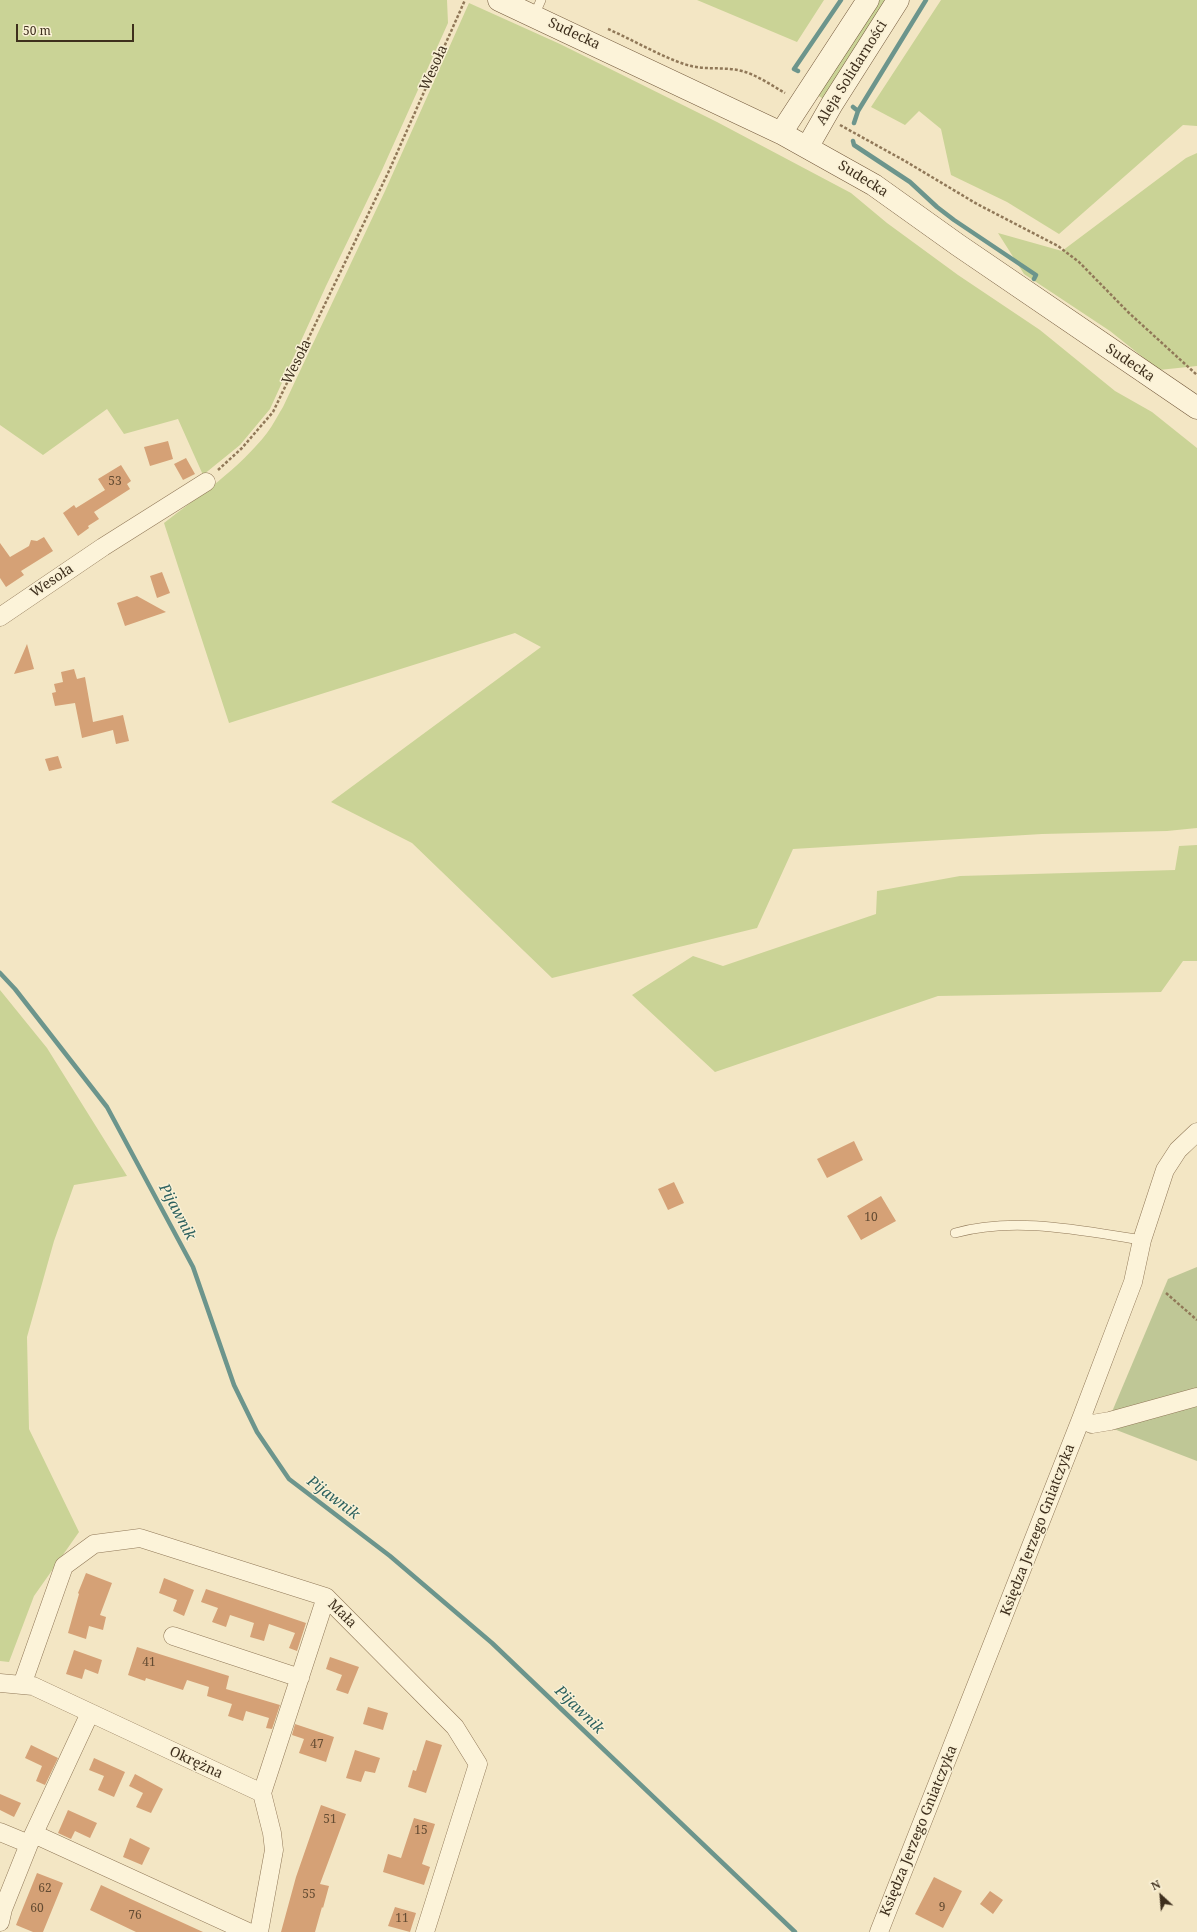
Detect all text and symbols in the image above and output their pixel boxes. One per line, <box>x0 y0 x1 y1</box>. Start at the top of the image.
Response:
street label: Sudecka <box>545 15 603 53</box>
scale bar <box>18 16 136 42</box>
street label: Aleja Solidarności <box>813 18 891 128</box>
text: 50 m <box>23 22 51 39</box>
street label: Wesoła <box>417 43 451 93</box>
street label: Sudecka <box>835 157 891 201</box>
street label: Wesoła <box>279 337 315 387</box>
street label: Sudecka <box>1102 341 1158 385</box>
house number: 53 <box>108 475 122 489</box>
street label: Wesoła <box>27 561 77 601</box>
water label: Pijawnik <box>155 1181 199 1243</box>
house number: 10 <box>864 1211 878 1225</box>
street label: Księdza Jerzego Gniatczyka <box>997 1442 1079 1618</box>
water label: Pijawnik <box>303 1472 363 1524</box>
street label: Mała <box>324 1596 360 1632</box>
house number: 41 <box>142 1656 156 1670</box>
water label: Pijawnik <box>551 1682 607 1738</box>
house number: 47 <box>310 1738 324 1752</box>
street label: Okrężna <box>167 1743 225 1783</box>
street label: Księdza Jerzego Gniatczyka <box>877 1743 961 1919</box>
house number: 51 <box>323 1813 337 1827</box>
house number: 15 <box>414 1824 428 1838</box>
north arrow <box>1141 1876 1181 1916</box>
text: N <box>1148 1876 1163 1893</box>
house number: 62 <box>38 1882 52 1896</box>
house number: 55 <box>302 1888 316 1902</box>
house number: 9 <box>939 1901 945 1915</box>
house number: 60 <box>30 1902 44 1916</box>
house number: 76 <box>128 1909 142 1923</box>
house number: 11 <box>395 1912 409 1926</box>

